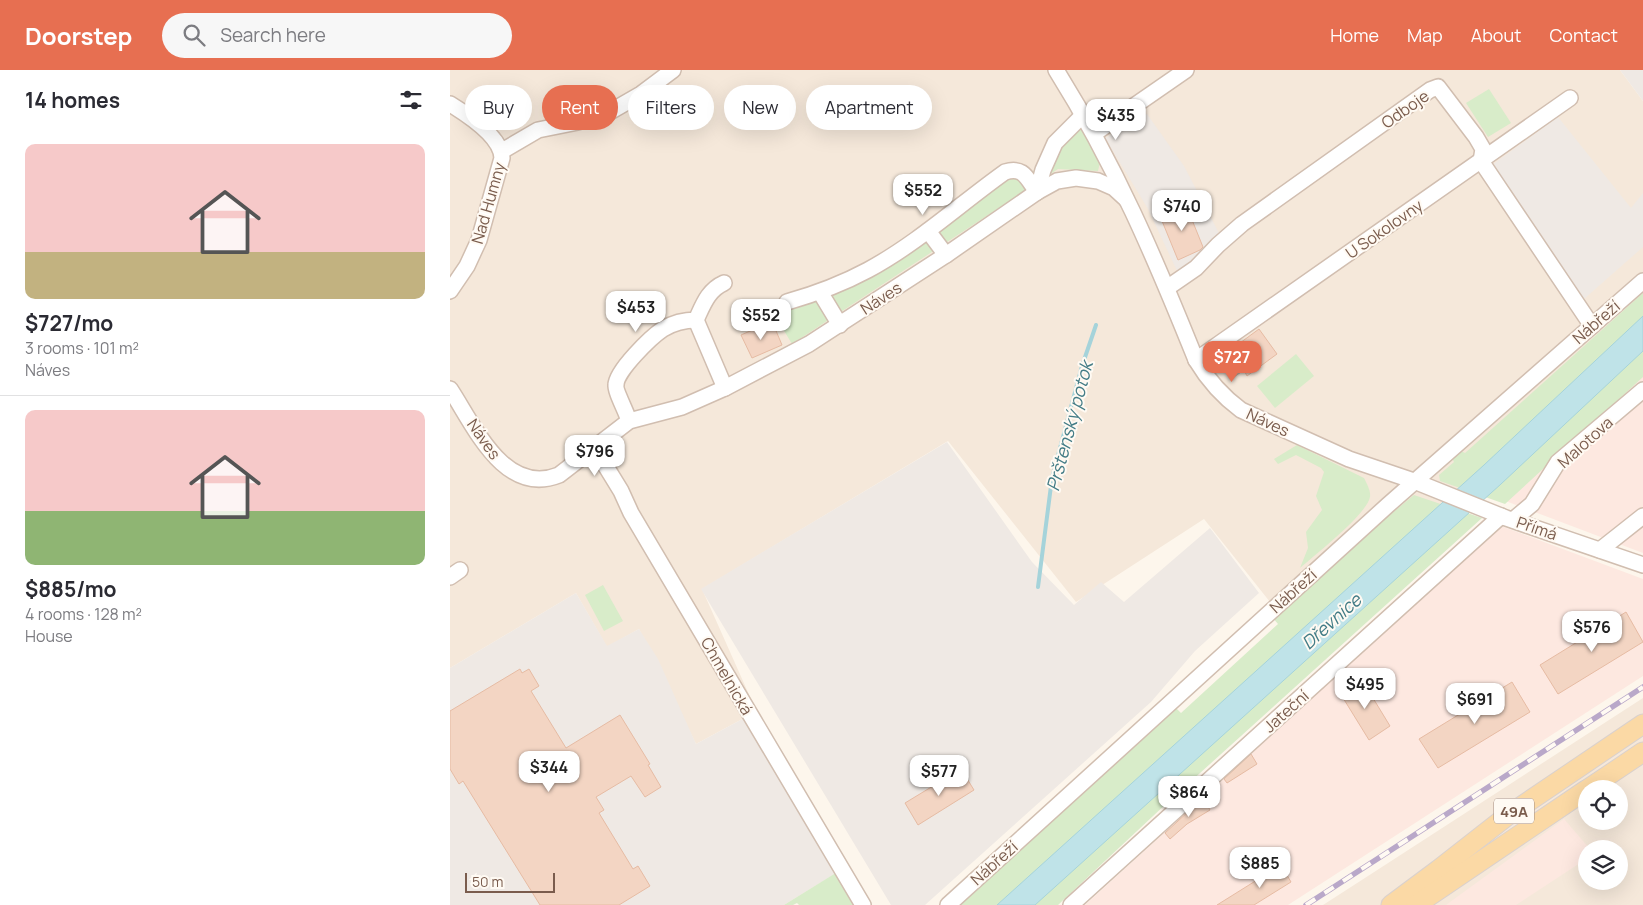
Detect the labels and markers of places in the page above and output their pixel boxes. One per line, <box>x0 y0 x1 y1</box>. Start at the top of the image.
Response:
pin: $435 <box>1086 98 1146 141</box>
pin: $552 <box>893 174 953 216</box>
pin: $740 <box>1152 190 1212 232</box>
pin: $453 <box>606 290 666 333</box>
pin: $552 <box>731 298 791 341</box>
pin: $727 <box>1202 340 1262 383</box>
pin: $796 <box>565 434 625 477</box>
pin: $576 <box>1562 610 1622 653</box>
pin: $495 <box>1335 668 1395 710</box>
pin: $691 <box>1445 682 1505 725</box>
pin: $344 <box>519 750 579 793</box>
pin: $577 <box>909 754 969 797</box>
pin: $864 <box>1159 776 1219 818</box>
pin: $885 <box>1230 846 1290 889</box>

